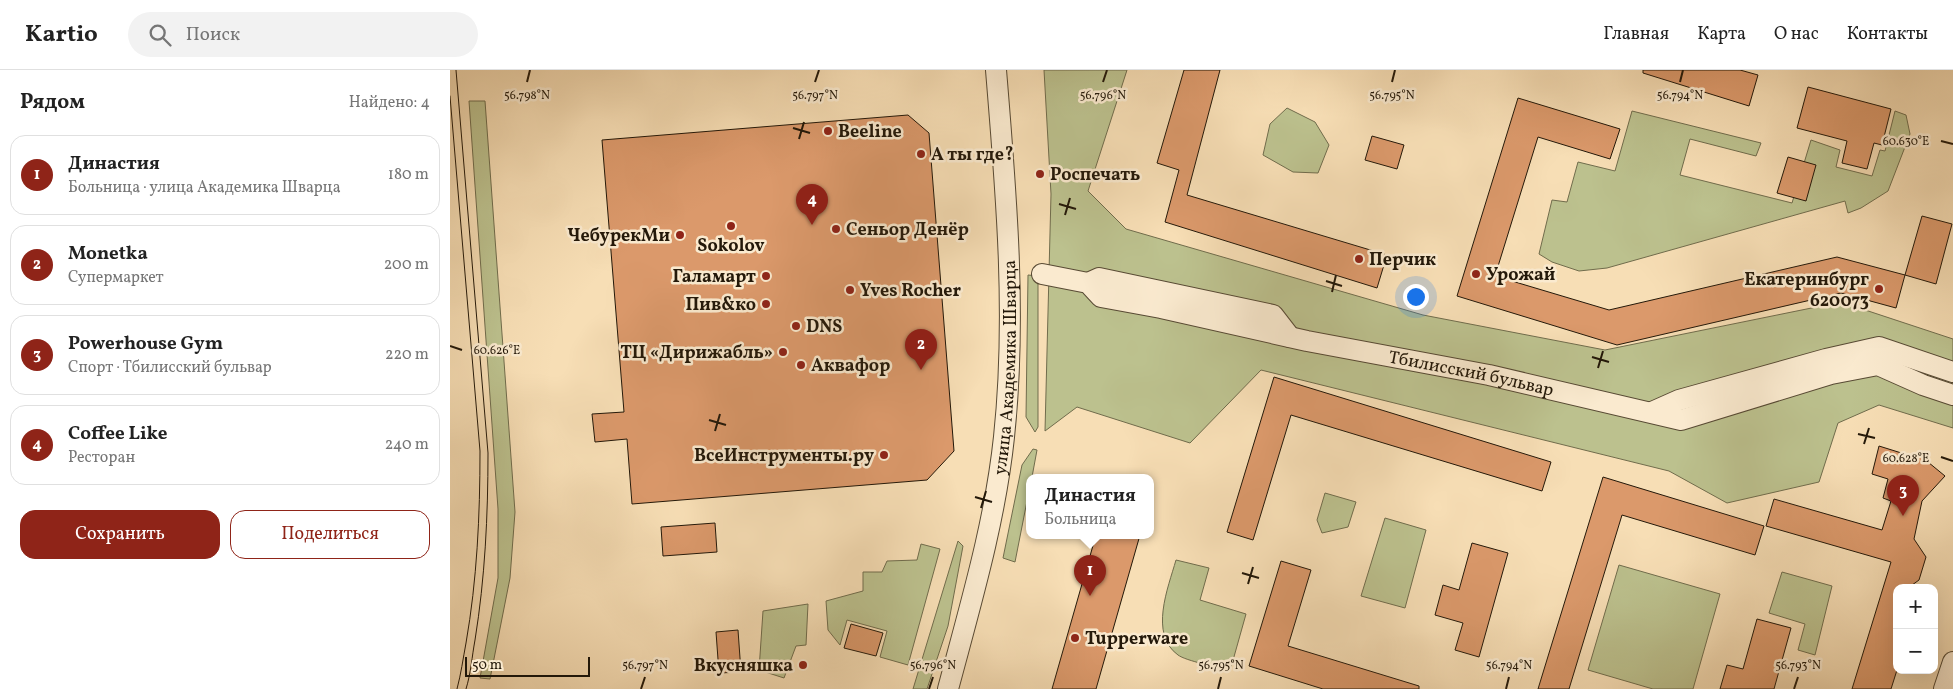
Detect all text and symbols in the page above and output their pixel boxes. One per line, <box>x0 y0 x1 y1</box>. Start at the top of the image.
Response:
search box <box>128 12 478 57</box>
text: Kartio <box>25 18 98 52</box>
icon: search <box>146 21 174 49</box>
text: Поиск <box>186 22 240 48</box>
text: Главная <box>1603 22 1669 47</box>
text: Карта <box>1697 22 1746 47</box>
text: О нас <box>1774 22 1819 47</box>
text: Контакты <box>1847 22 1928 47</box>
text: Рядом <box>20 88 85 117</box>
text: 56.798°N <box>504 88 550 104</box>
text: 56.797°N <box>792 88 838 104</box>
text: 56.796°N <box>1080 88 1126 104</box>
text: 56.795°N <box>1369 88 1415 104</box>
text: 56.794°N <box>1657 88 1703 104</box>
text: Найдено: 4 <box>349 92 430 114</box>
place label: Beeline <box>838 120 902 145</box>
marker: Beeline <box>822 125 834 137</box>
text: 60.630°E <box>1883 134 1929 150</box>
place label: А ты где? <box>931 143 1014 168</box>
marker: А ты где? <box>915 148 927 160</box>
text: Династия <box>68 151 160 177</box>
place label: Роспечать <box>1050 163 1140 188</box>
text: 1 <box>34 164 40 186</box>
text: 180 m <box>388 164 429 186</box>
marker: Роспечать <box>1034 168 1046 180</box>
text: Больница · улица Академика Шварца <box>68 177 341 199</box>
pin: 4 <box>796 184 828 225</box>
place label: Сеньор Денёр <box>846 218 969 243</box>
marker: Sokolov <box>725 220 737 232</box>
marker: Сеньор Денёр <box>830 223 842 235</box>
place label: ЧебурекМи <box>567 224 670 249</box>
marker: ЧебурекМи <box>674 229 686 241</box>
place label: Sokolov <box>697 234 765 259</box>
text: Monetka <box>68 241 148 267</box>
place label: Перчик <box>1369 248 1436 273</box>
marker: Перчик <box>1353 253 1365 265</box>
text: 2 <box>33 254 41 276</box>
text: 200 m <box>384 254 429 276</box>
street label: улица Академика Шварца <box>988 259 1024 477</box>
place label: Урожай <box>1486 263 1555 288</box>
place label: Галамарт <box>672 265 756 290</box>
text: Супермаркет <box>68 267 164 289</box>
marker: Урожай <box>1470 268 1482 280</box>
place label: Екатеринбург 620073 <box>1744 268 1869 314</box>
marker: Галамарт <box>760 270 772 282</box>
place label: Yves Rocher <box>860 279 962 304</box>
marker: Екатеринбург 620073 <box>1873 283 1885 295</box>
marker: Yves Rocher <box>844 284 856 296</box>
your location <box>1403 284 1429 310</box>
place label: Пив&ко <box>686 293 756 318</box>
marker: Пив&ко <box>760 298 772 310</box>
place label: DNS <box>806 315 842 340</box>
marker: DNS <box>790 320 802 332</box>
pin: 2 <box>905 329 937 370</box>
text: Powerhouse Gym <box>68 331 223 357</box>
place label: ТЦ «Дирижабль» <box>620 341 773 366</box>
text: 60.626°E <box>474 343 520 359</box>
text: 3 <box>33 344 41 366</box>
text: 220 m <box>385 344 429 366</box>
street label: Тбилисский бульвар <box>1386 345 1556 404</box>
marker: ТЦ «Дирижабль» <box>777 346 789 358</box>
place label: Аквафор <box>811 354 890 379</box>
text: Спорт · Тбилисский бульвар <box>68 357 272 379</box>
marker: Аквафор <box>795 359 807 371</box>
text: Coffee Like <box>68 421 168 447</box>
text: 4 <box>32 434 42 456</box>
text: 240 m <box>385 434 429 456</box>
place label: ВсеИнструменты.ру <box>694 444 874 469</box>
text: Ресторан <box>68 447 135 469</box>
marker: ВсеИнструменты.ру <box>878 449 890 461</box>
text: 60.628°E <box>1883 451 1929 467</box>
popup <box>1026 474 1154 539</box>
pin: 3 <box>1887 475 1919 516</box>
text: Династия <box>1044 483 1136 509</box>
text: Больница <box>1044 509 1116 531</box>
button: Сохранить <box>20 510 220 559</box>
button: Поделиться <box>230 510 430 559</box>
pin: 1 <box>1074 555 1106 596</box>
map controls <box>1893 584 1938 674</box>
button: + <box>1893 584 1938 629</box>
place label: Tupperware <box>1085 627 1188 652</box>
button: − <box>1893 629 1938 674</box>
marker: Tupperware <box>1069 632 1081 644</box>
scale bar <box>465 654 590 677</box>
place label: Вкусняшка <box>694 654 793 679</box>
text: 50 m <box>472 656 502 675</box>
text: 56.797°N <box>622 658 668 674</box>
text: 56.796°N <box>910 658 956 674</box>
text: 56.795°N <box>1198 658 1244 674</box>
text: 56.794°N <box>1486 658 1532 674</box>
text: 56.793°N <box>1775 658 1821 674</box>
marker: Вкусняшка <box>797 659 809 671</box>

